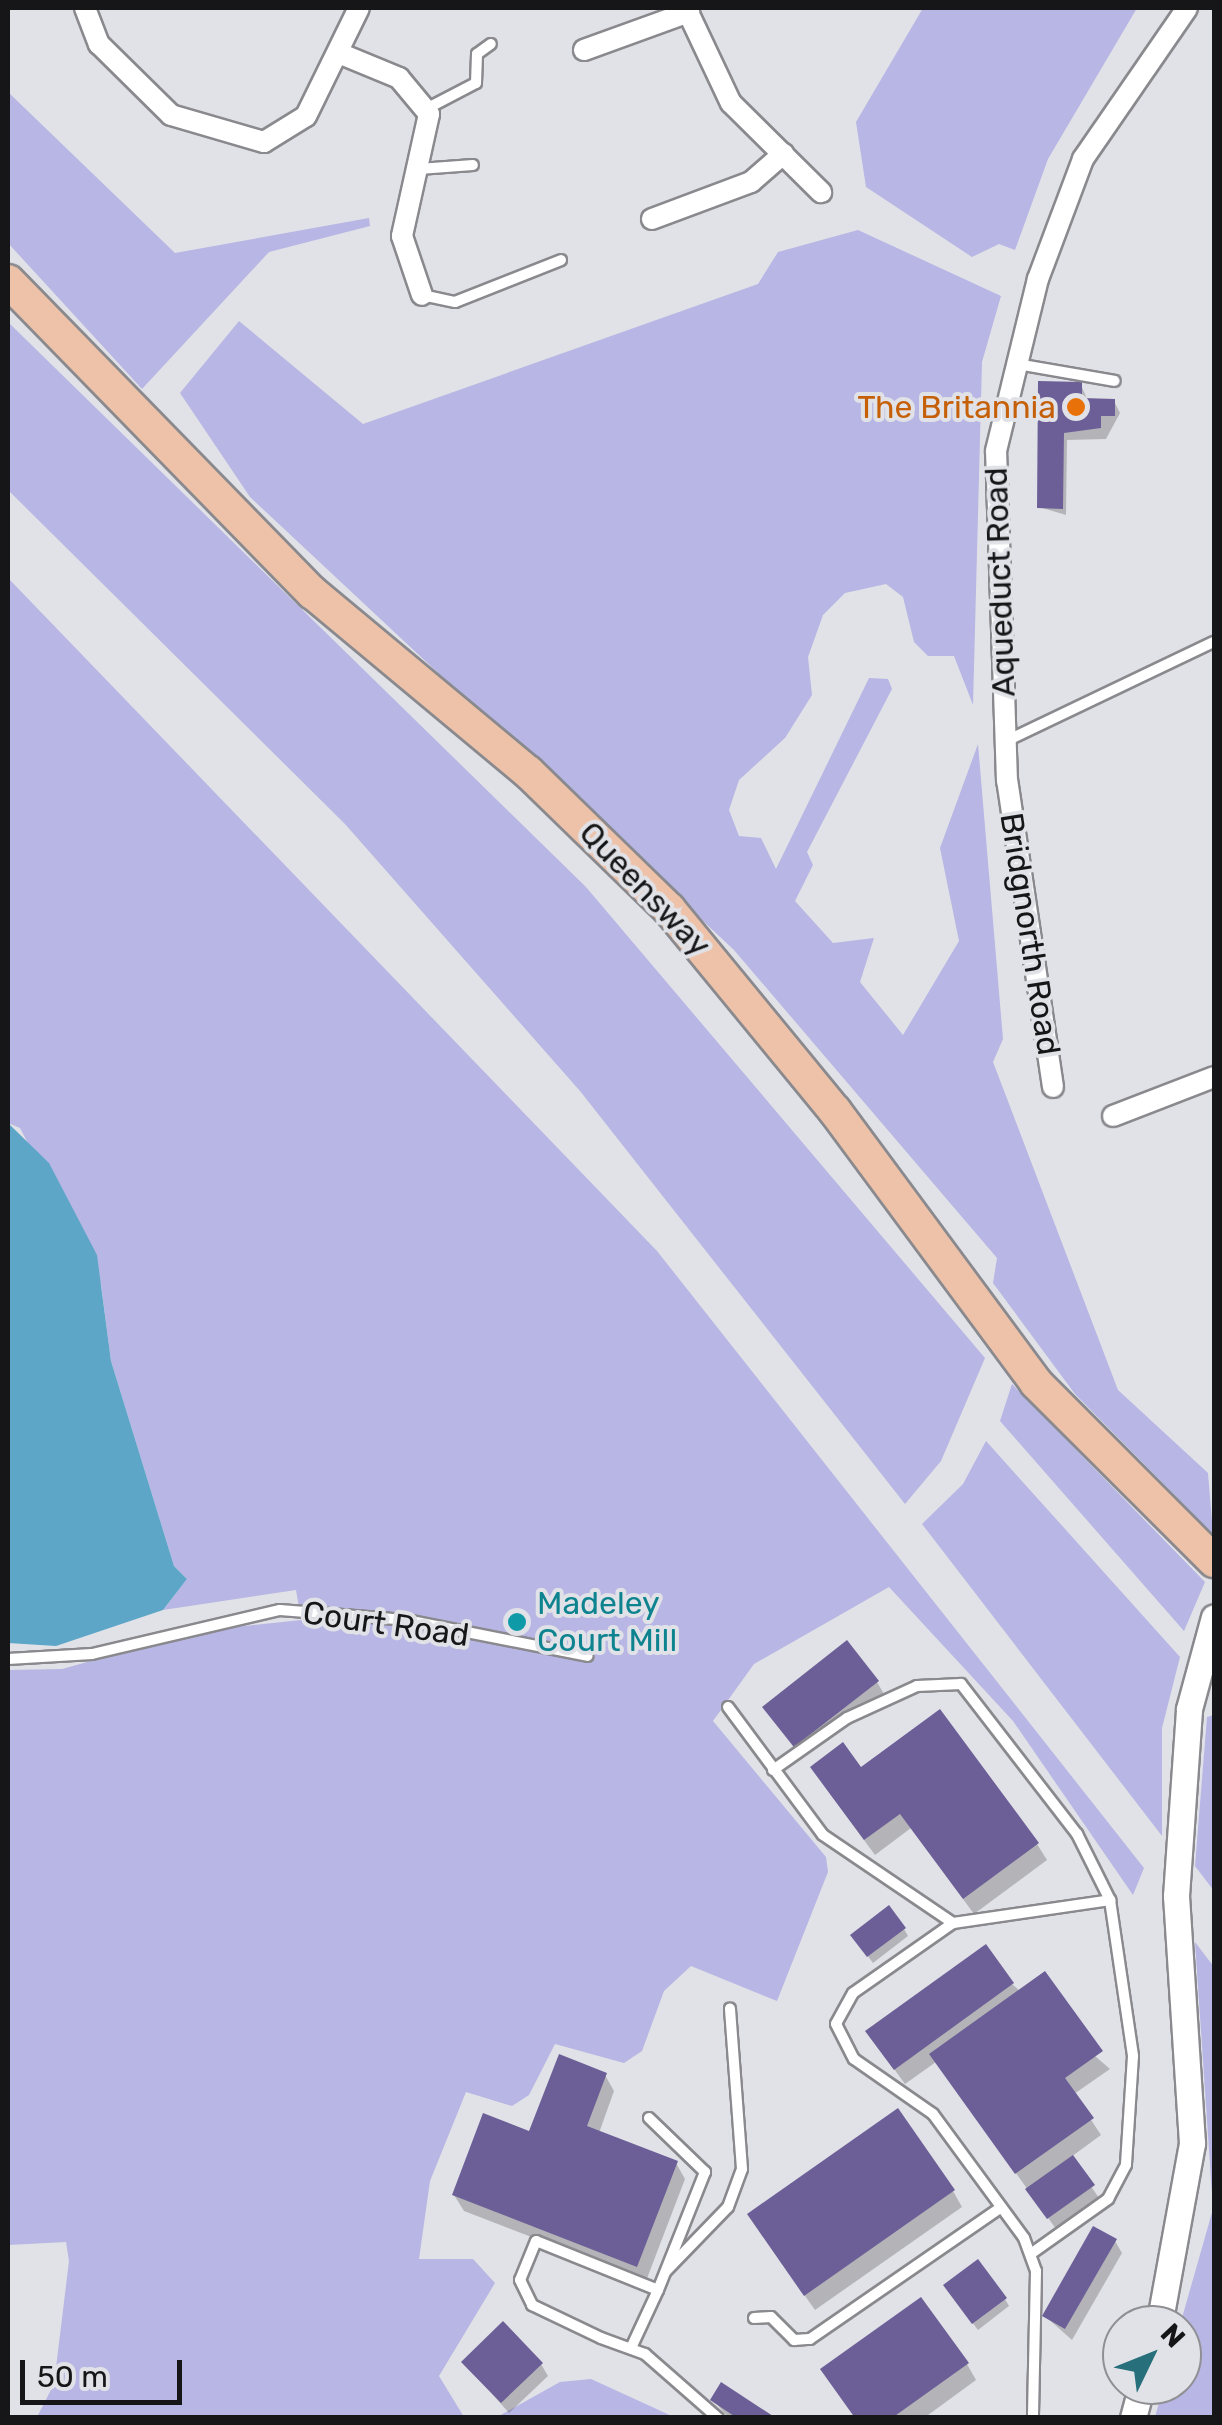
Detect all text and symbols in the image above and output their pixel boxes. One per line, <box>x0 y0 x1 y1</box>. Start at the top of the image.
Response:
place label: The Britannia <box>857 388 1056 426</box>
marker: The Britannia <box>1065 396 1087 418</box>
street label: Aqueduct Road <box>977 467 1023 697</box>
street label: Bridgnorth Road <box>992 810 1068 1058</box>
street label: Queensway <box>571 814 719 964</box>
place label: Madeley Court Mill <box>537 1585 677 1660</box>
street label: Court Road <box>300 1593 472 1655</box>
marker: Madeley Court Mill <box>506 1611 528 1633</box>
north arrow <box>1102 2305 1202 2405</box>
text: N <box>1154 2317 1192 2354</box>
scale bar <box>25 2340 188 2402</box>
text: 50 m <box>37 2359 108 2395</box>

